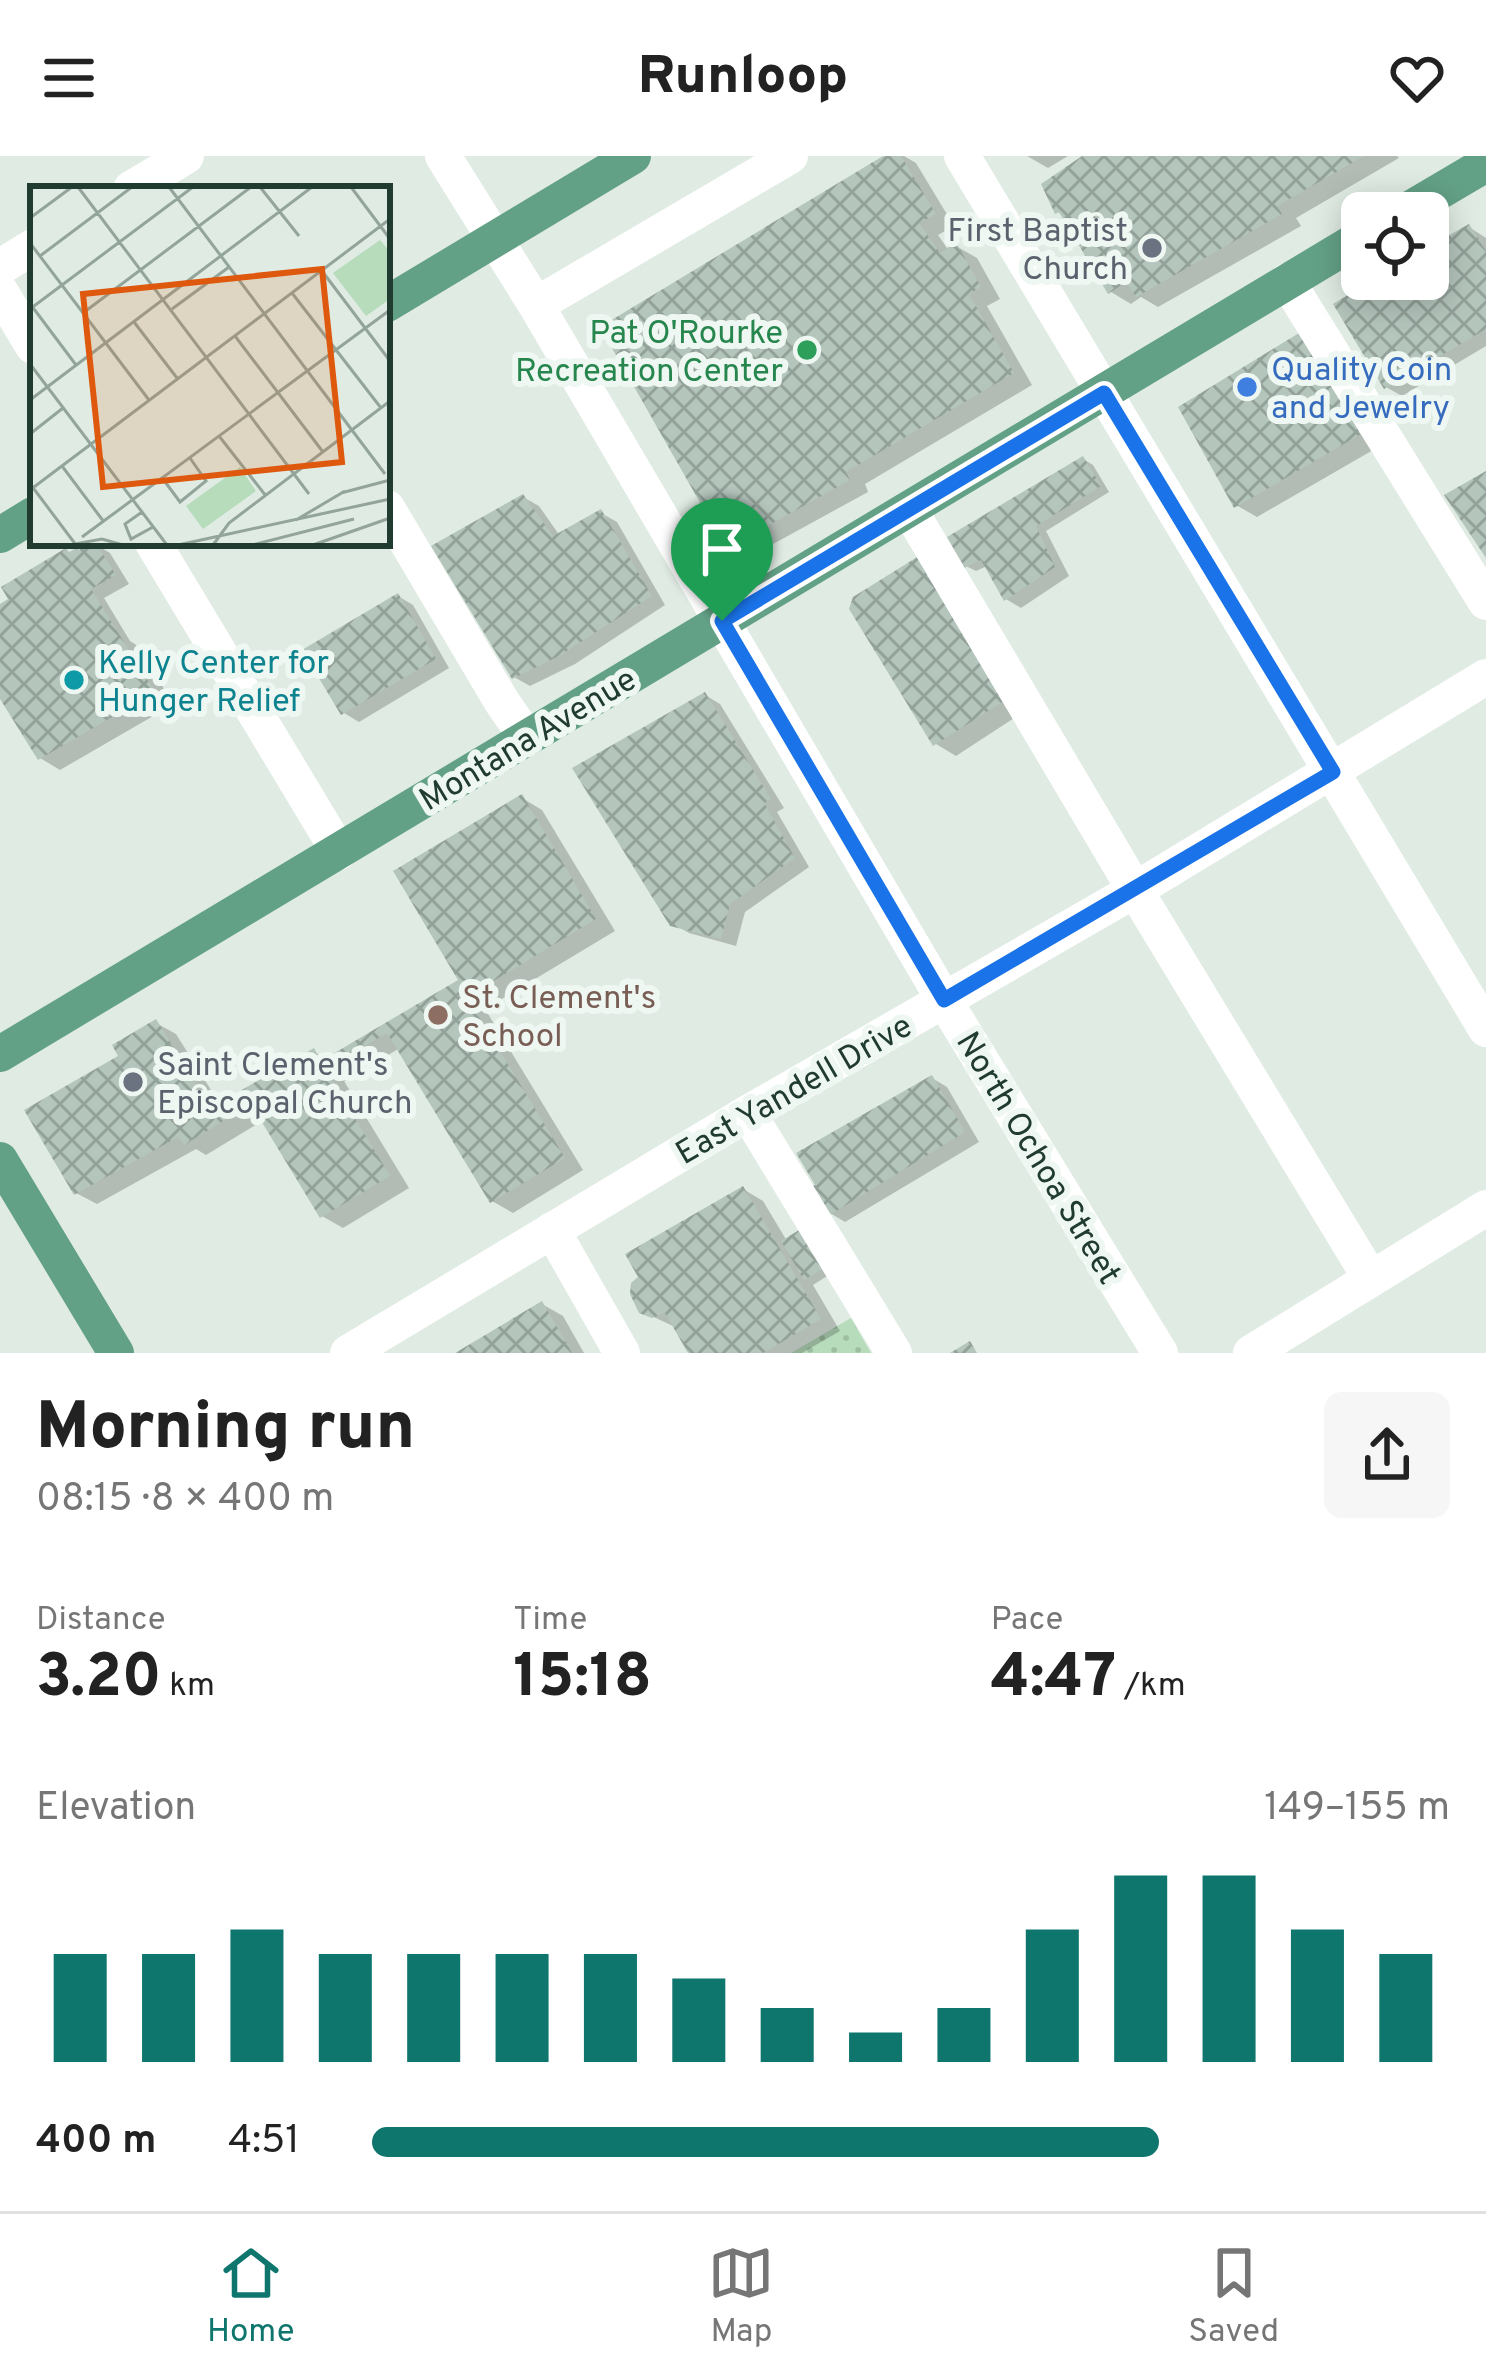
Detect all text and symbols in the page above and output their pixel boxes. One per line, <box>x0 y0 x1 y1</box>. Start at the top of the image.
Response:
text: Runloop <box>638 44 848 113</box>
icon: menu <box>36 45 102 111</box>
icon: heart <box>1384 45 1450 111</box>
inset map <box>30 186 390 546</box>
map controls <box>1341 192 1449 300</box>
button: locate <box>1341 192 1449 300</box>
place label: First Baptist Church <box>947 212 1128 292</box>
marker: First Baptist Church <box>1139 235 1165 261</box>
place label: Pat O'Rourke Recreation Center <box>515 314 783 394</box>
marker: Pat O'Rourke Recreation Center <box>794 337 820 363</box>
place label: Quality Coin and Jewelry <box>1271 351 1452 431</box>
marker: Quality Coin and Jewelry <box>1234 374 1260 400</box>
pin <box>671 498 773 621</box>
icon: arrive <box>689 516 755 582</box>
place label: Kelly Center for Hunger Relief <box>98 644 329 724</box>
street label: Montana Avenue <box>413 660 645 823</box>
marker: Kelly Center for Hunger Relief <box>61 667 87 693</box>
place label: St. Clement's School <box>462 979 656 1059</box>
marker: St. Clement's School <box>425 1002 451 1028</box>
street label: East Yandell Drive <box>669 1007 921 1176</box>
street label: North Ochoa Street <box>945 1025 1129 1293</box>
place label: Saint Clement's Episcopal Church <box>157 1046 413 1126</box>
marker: Saint Clement's Episcopal Church <box>120 1069 146 1095</box>
text: Morning run <box>36 1389 415 1472</box>
button: share <box>1324 1392 1450 1518</box>
text: 08:15 · 8 × 400 m <box>36 1476 334 1525</box>
text: Distance <box>36 1600 166 1642</box>
text: Time <box>513 1600 587 1642</box>
text: Pace <box>991 1600 1063 1642</box>
text: 3.20 <box>36 1642 162 1718</box>
text: 15:18 <box>513 1642 652 1718</box>
text: 4:47 <box>991 1642 1116 1718</box>
text: km <box>162 1666 215 1708</box>
text: /km <box>1116 1666 1186 1708</box>
text: Elevation <box>36 1785 196 1834</box>
text: 149–155 m <box>1264 1785 1450 1834</box>
text: 400 m <box>36 2118 156 2167</box>
text: 4:51 <box>228 2118 300 2167</box>
tab: Home <box>207 2240 295 2354</box>
tab: Map <box>708 2240 774 2354</box>
tab: Saved <box>1188 2240 1279 2354</box>

